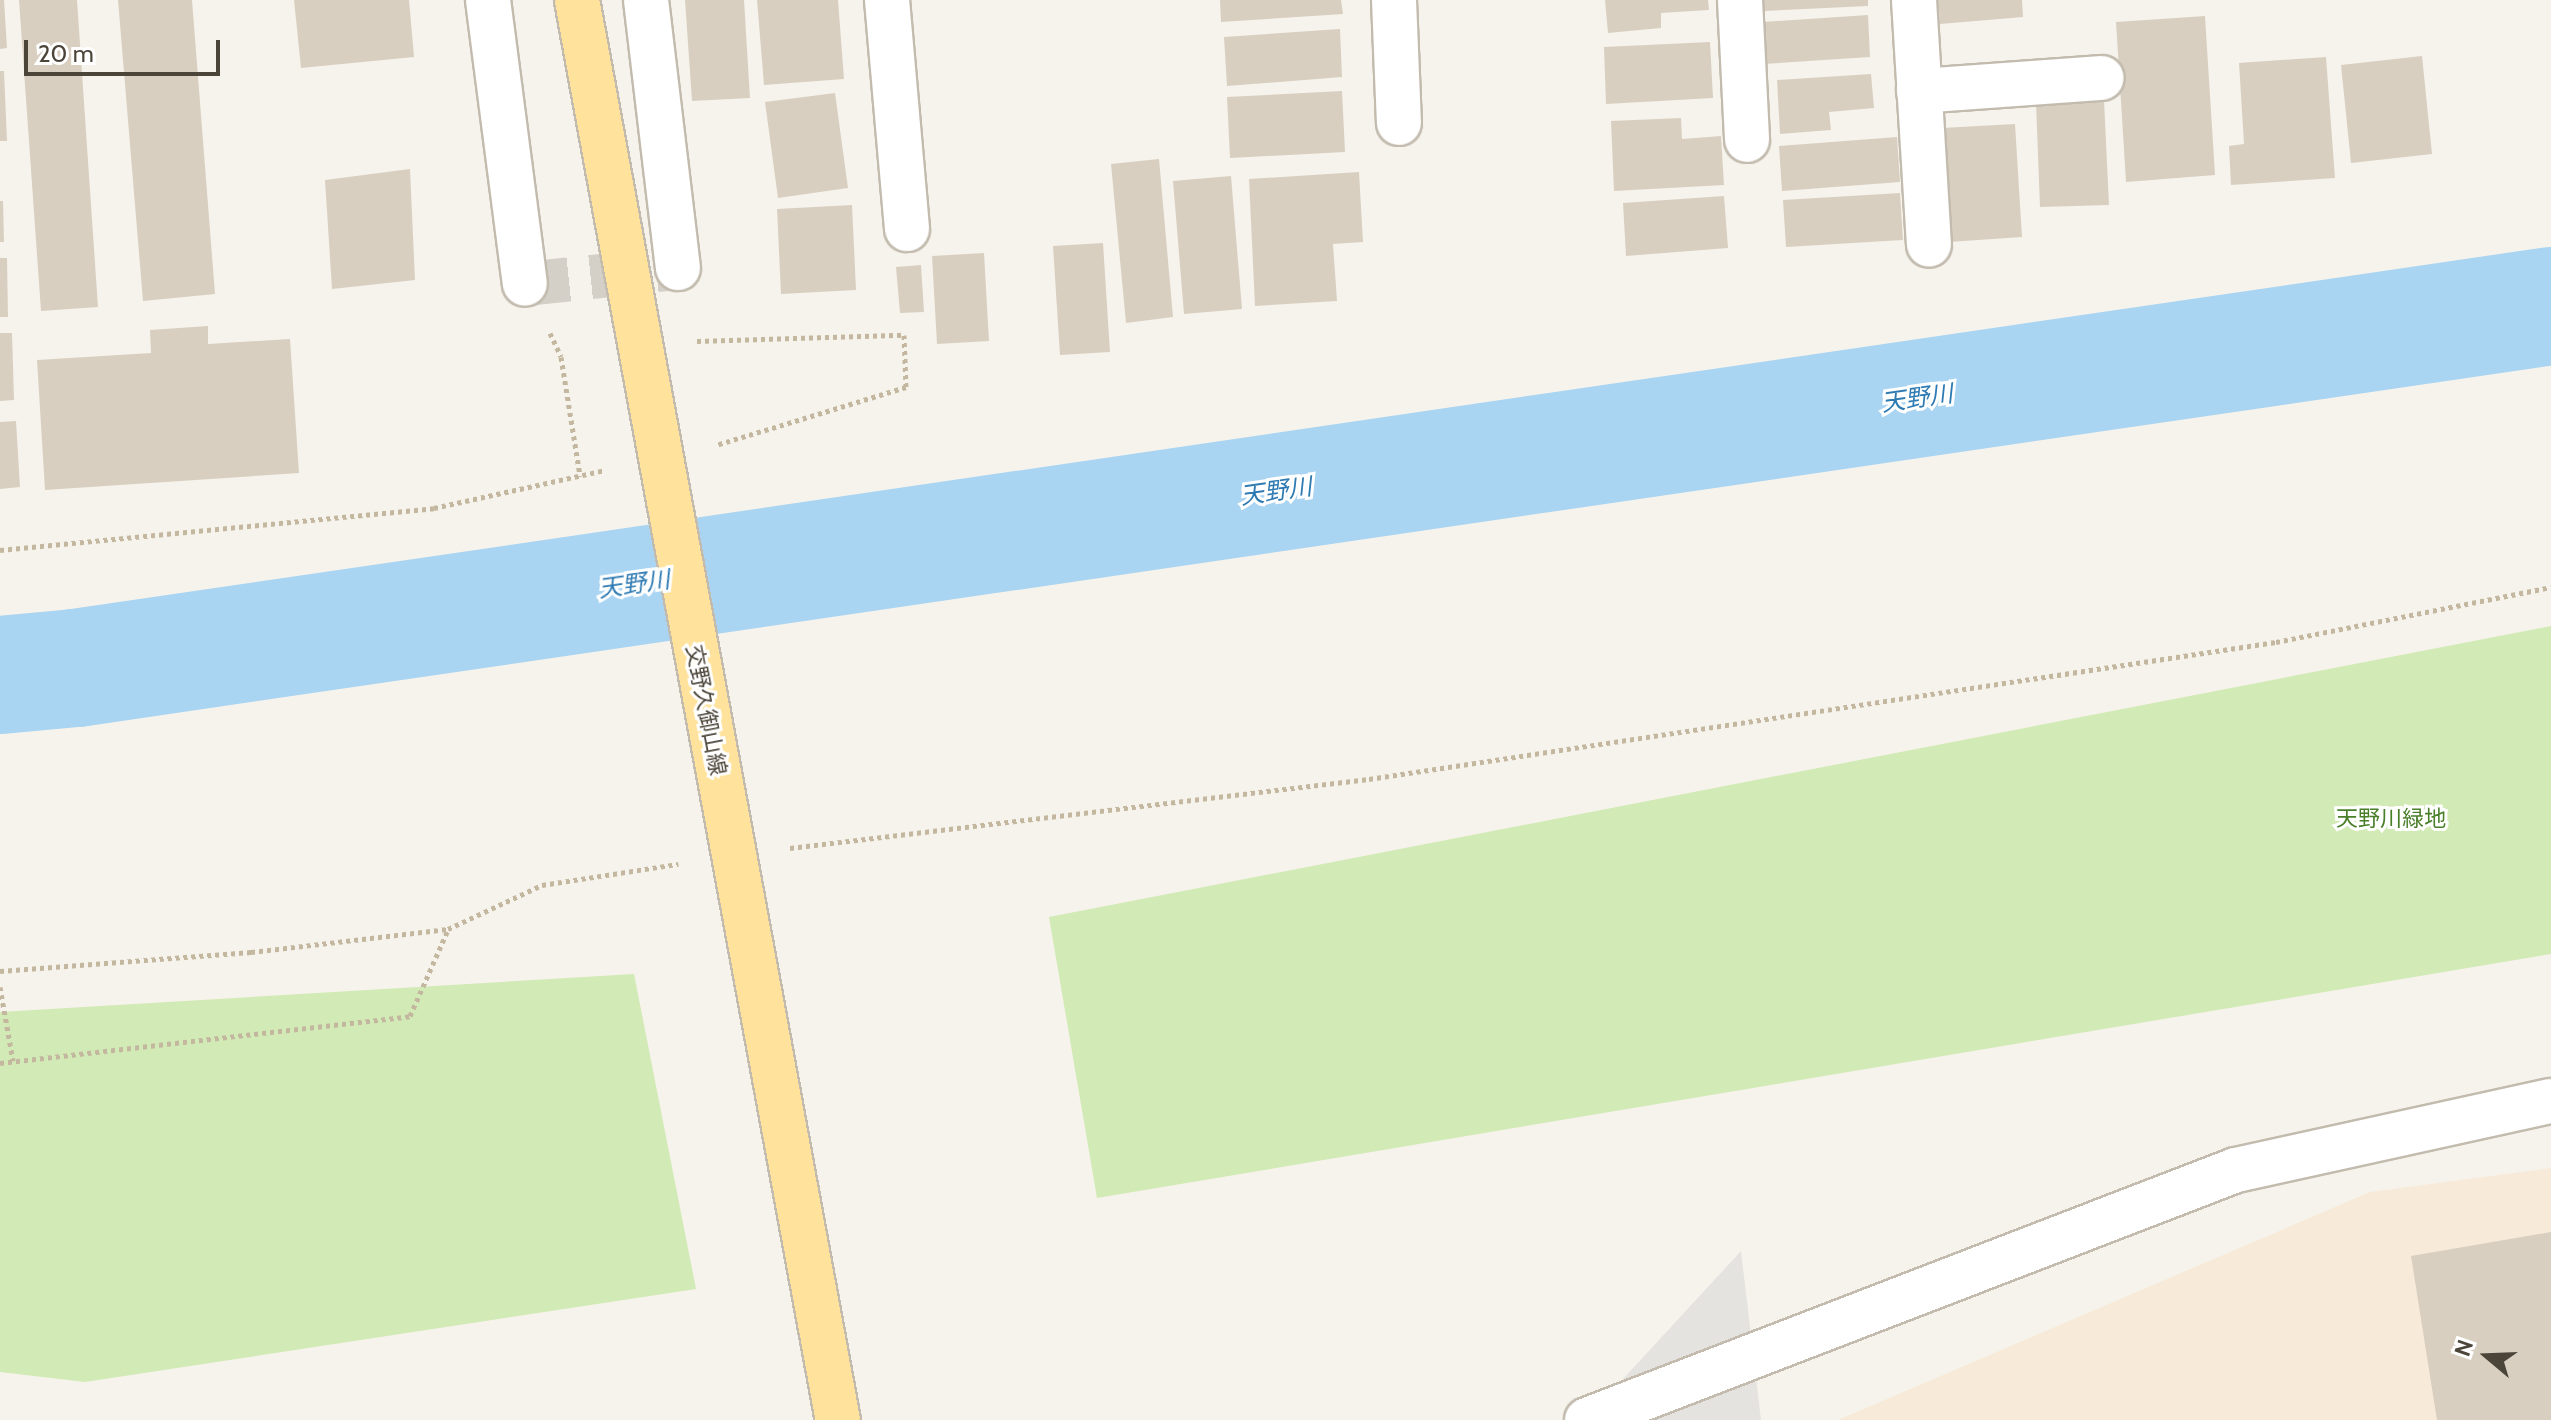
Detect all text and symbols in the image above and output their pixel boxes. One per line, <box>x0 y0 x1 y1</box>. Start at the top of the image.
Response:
scale bar <box>28 24 224 74</box>
text: 20 m <box>38 39 94 68</box>
water label: 天野川 <box>1879 379 1955 417</box>
water label: 天野川 <box>1238 472 1314 510</box>
water label: 天野川 <box>596 565 672 603</box>
street label: 交野久御山線 <box>680 643 732 777</box>
park label: 天野川緑地 <box>2336 806 2446 832</box>
north arrow <box>2447 1316 2527 1396</box>
text: N <box>2449 1336 2479 1360</box>

